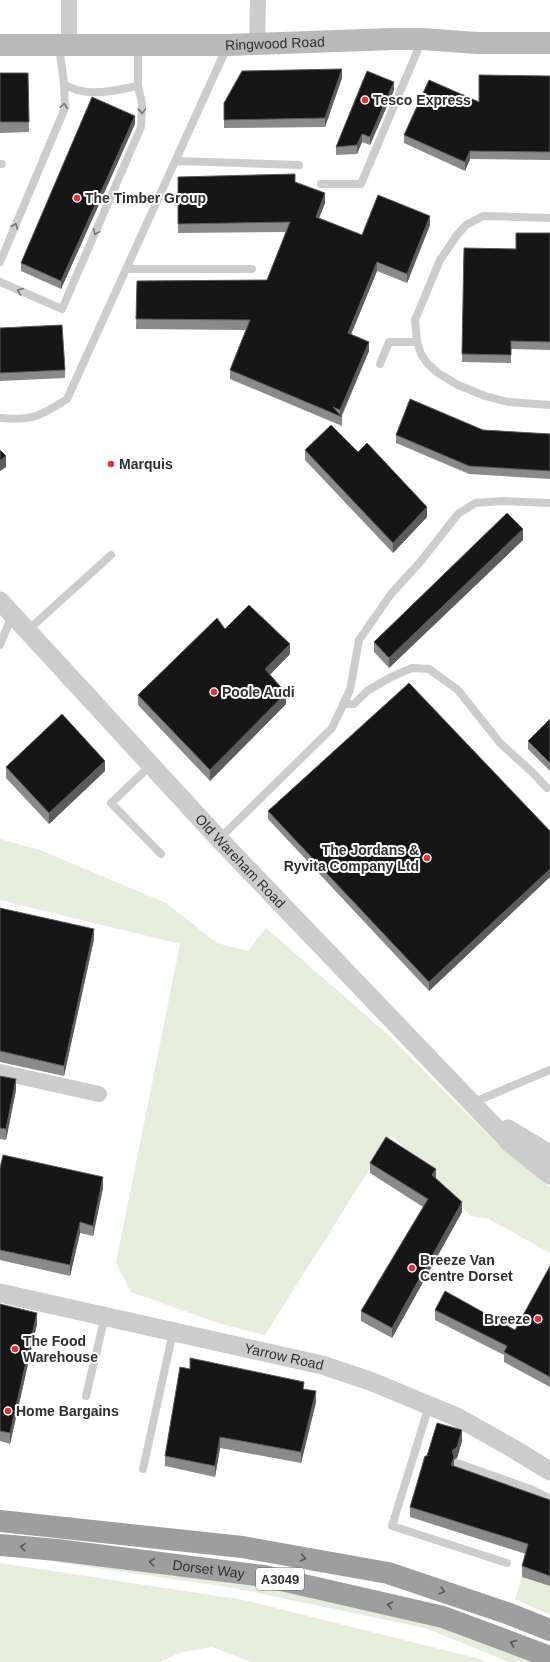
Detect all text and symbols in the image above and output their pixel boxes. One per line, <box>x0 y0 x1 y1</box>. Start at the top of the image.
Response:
street label: Ringwood Road <box>225 33 325 53</box>
place label: Tesco Express <box>373 92 471 108</box>
marker: Tesco Express <box>360 95 370 105</box>
one-way arrow <box>59 103 68 109</box>
one-way arrow <box>138 108 147 114</box>
place label: The Timber Group <box>85 190 206 206</box>
marker: The Timber Group <box>72 193 82 203</box>
one-way arrow <box>10 223 18 231</box>
one-way arrow <box>93 227 101 235</box>
one-way arrow <box>16 287 23 295</box>
place label: Marquis <box>119 456 173 472</box>
marker: Marquis <box>106 459 116 469</box>
place label: Poole Audi <box>222 684 295 700</box>
marker: Poole Audi <box>209 687 219 697</box>
street label: Old Wareham Road <box>192 811 289 911</box>
place label: The Jordans & Ryvita Company Ltd <box>284 842 419 874</box>
marker: The Jordans & Ryvita Company Ltd <box>422 853 432 863</box>
place label: Breeze Van Centre Dorset <box>420 1252 513 1284</box>
marker: Breeze Van Centre Dorset <box>407 1263 417 1273</box>
place label: Breeze <box>484 1311 530 1327</box>
marker: Breeze <box>533 1314 543 1324</box>
place label: The Food Warehouse <box>23 1333 98 1365</box>
street label: Yarrow Road <box>243 1340 325 1373</box>
marker: The Food Warehouse <box>10 1344 20 1354</box>
place label: Home Bargains <box>16 1403 119 1419</box>
marker: Home Bargains <box>3 1406 13 1416</box>
one-way arrow <box>20 1543 26 1552</box>
one-way arrow <box>300 1553 306 1562</box>
street label: Dorset Way <box>172 1557 246 1582</box>
one-way arrow <box>149 1558 155 1567</box>
road number: A3049 <box>256 1568 304 1590</box>
one-way arrow <box>439 1586 446 1595</box>
one-way arrow <box>386 1601 393 1609</box>
one-way arrow <box>510 1640 517 1648</box>

